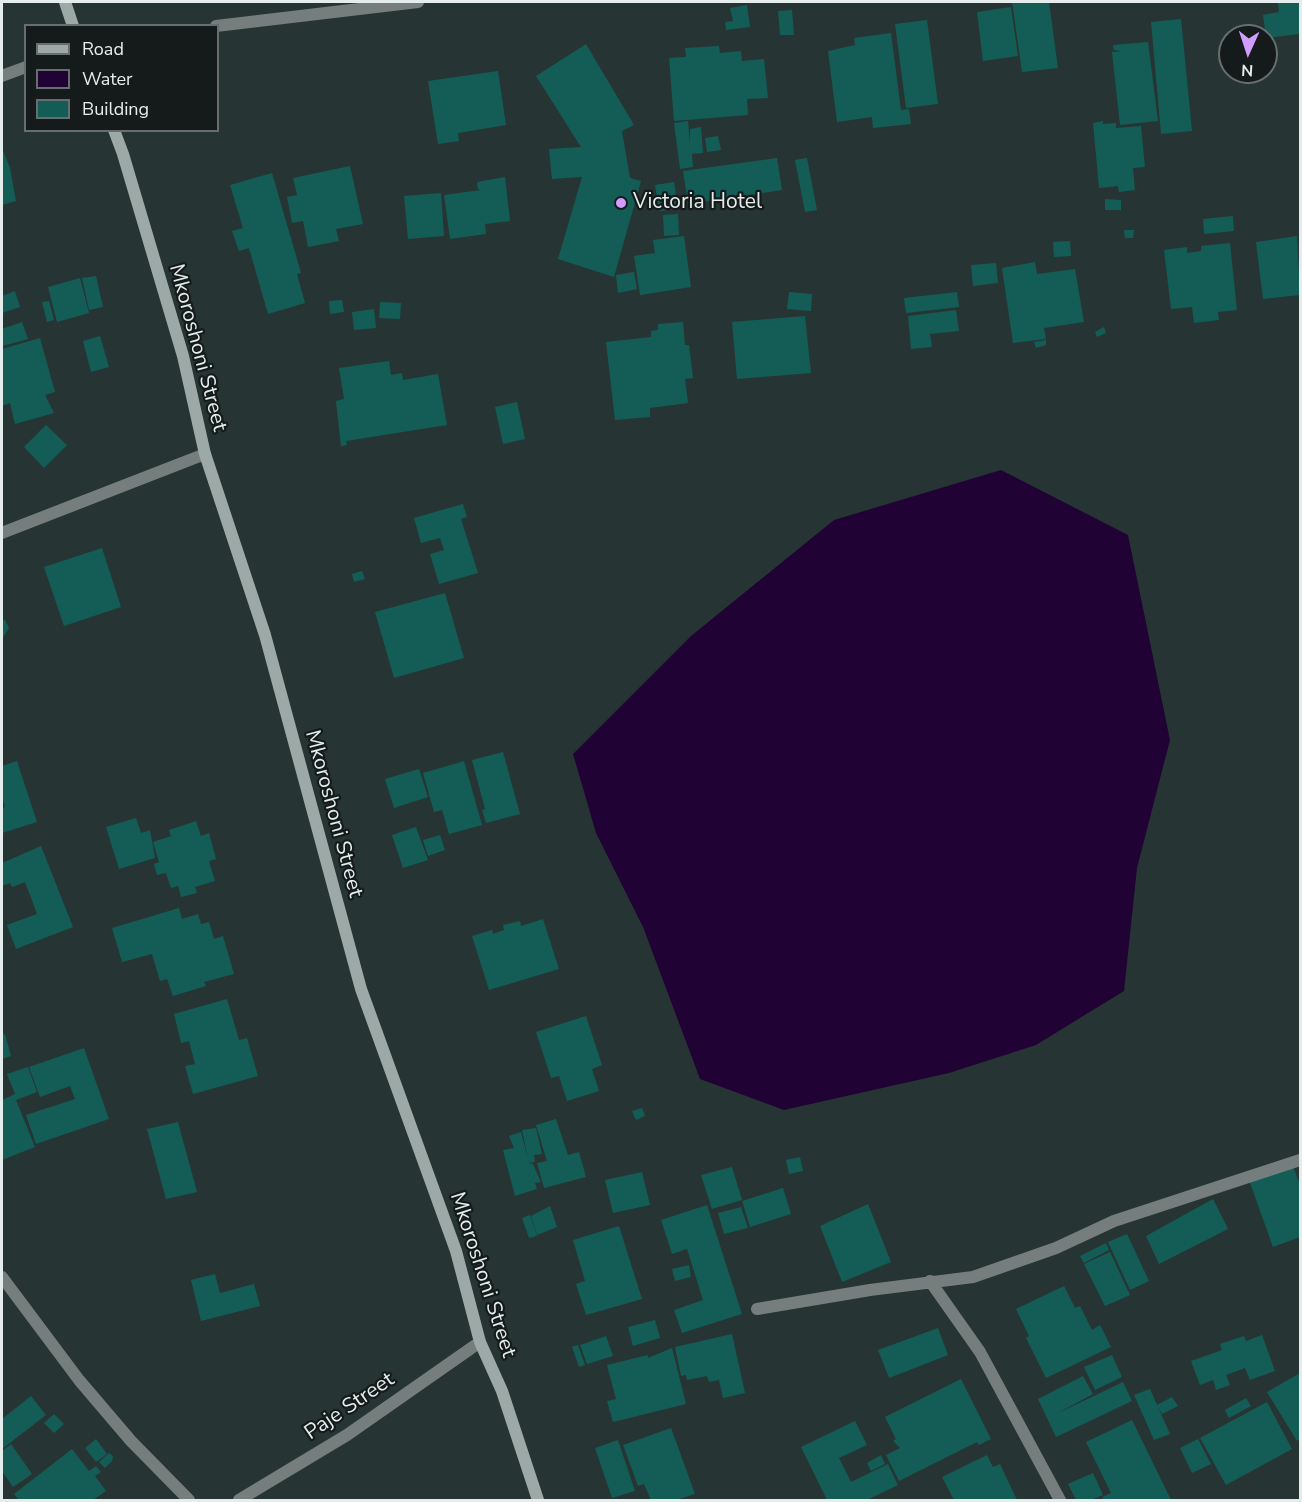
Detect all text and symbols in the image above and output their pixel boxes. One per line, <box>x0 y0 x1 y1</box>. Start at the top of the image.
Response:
legend <box>24 24 219 132</box>
north arrow <box>1218 24 1278 84</box>
text: Road <box>82 37 124 61</box>
text: N <box>1241 59 1254 81</box>
text: Water <box>82 67 133 91</box>
text: Building <box>82 97 149 121</box>
place label: Victoria Hotel <box>633 190 762 216</box>
marker: Victoria Hotel <box>614 196 628 210</box>
street label: Mkoroshoni Street <box>163 262 231 434</box>
street label: Mkoroshoni Street <box>299 728 367 900</box>
street label: Mkoroshoni Street <box>443 1189 521 1361</box>
street label: Paje Street <box>300 1368 400 1446</box>

